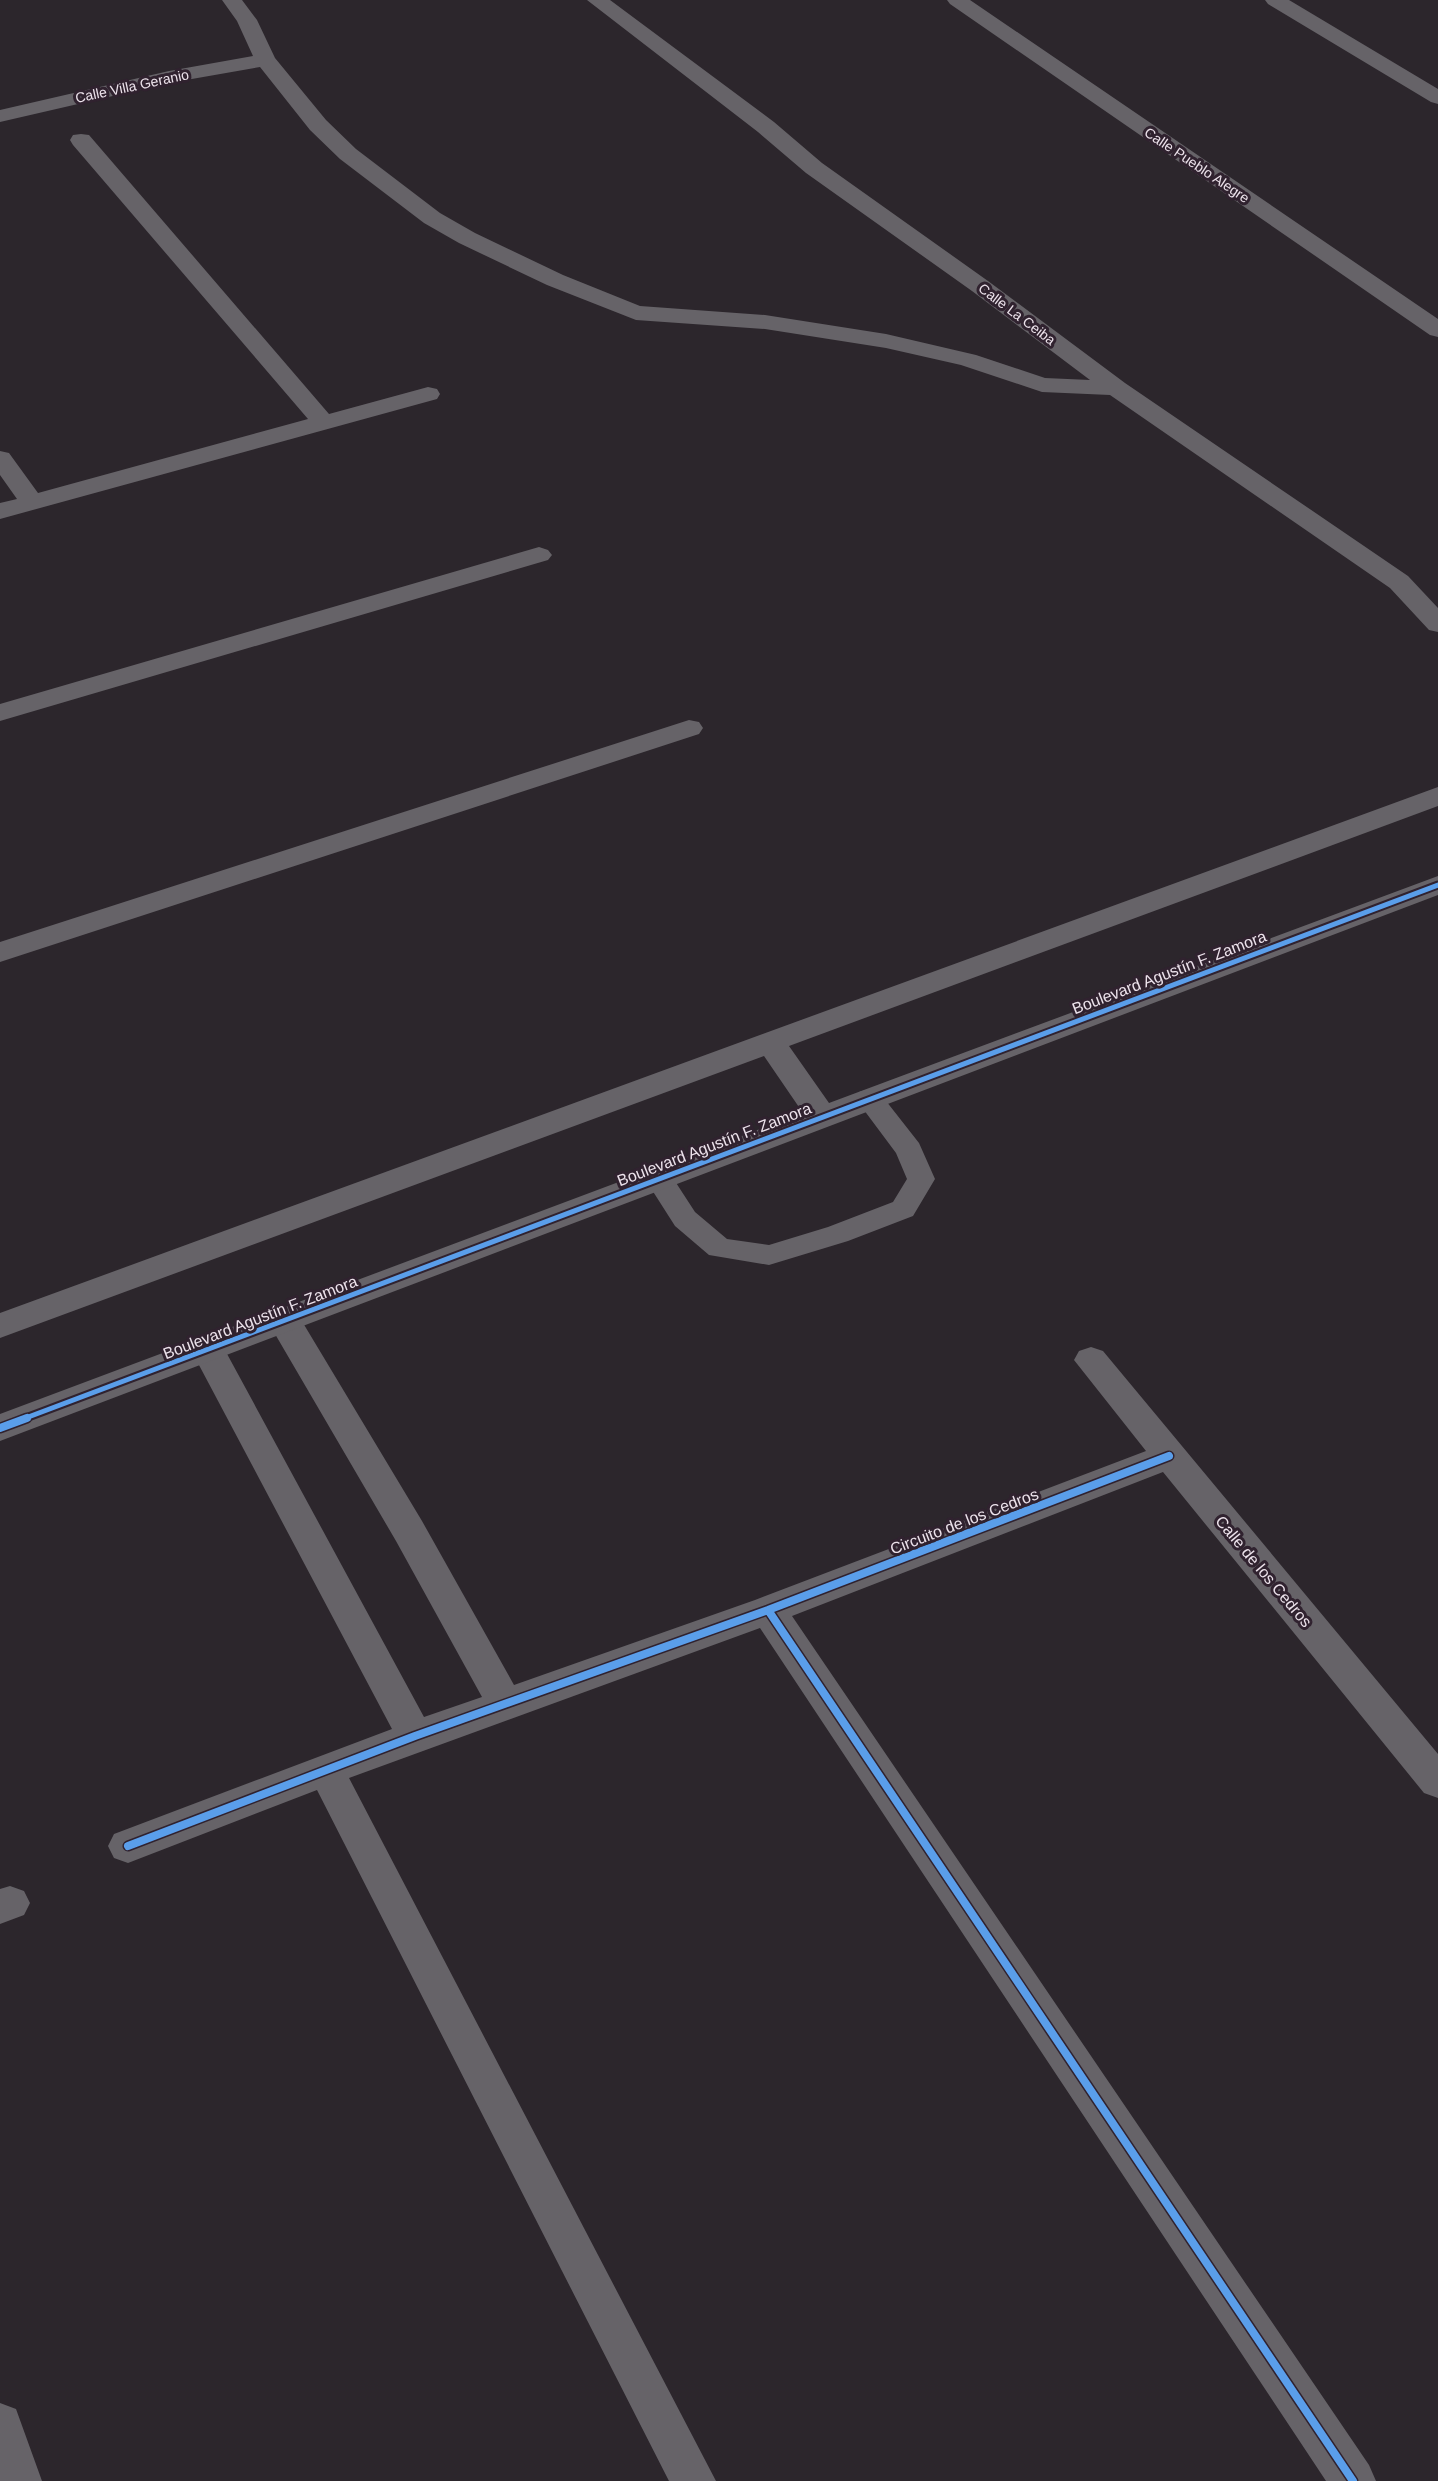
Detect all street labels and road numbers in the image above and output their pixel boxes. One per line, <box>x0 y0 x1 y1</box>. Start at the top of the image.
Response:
street label: Calle Villa Geranio <box>74 66 190 106</box>
street label: Calle Pueblo Alegre <box>1142 124 1253 206</box>
street label: Calle La Ceiba <box>976 280 1059 348</box>
street label: Boulevard Agustín F. Zamora <box>1070 928 1269 1017</box>
street label: Boulevard Agustín F. Zamora <box>615 1100 814 1189</box>
street label: Boulevard Agustín F. Zamora <box>161 1273 360 1362</box>
street label: Circuito de los Cedros <box>888 1485 1041 1558</box>
street label: Calle de los Cedros <box>1212 1512 1315 1630</box>

